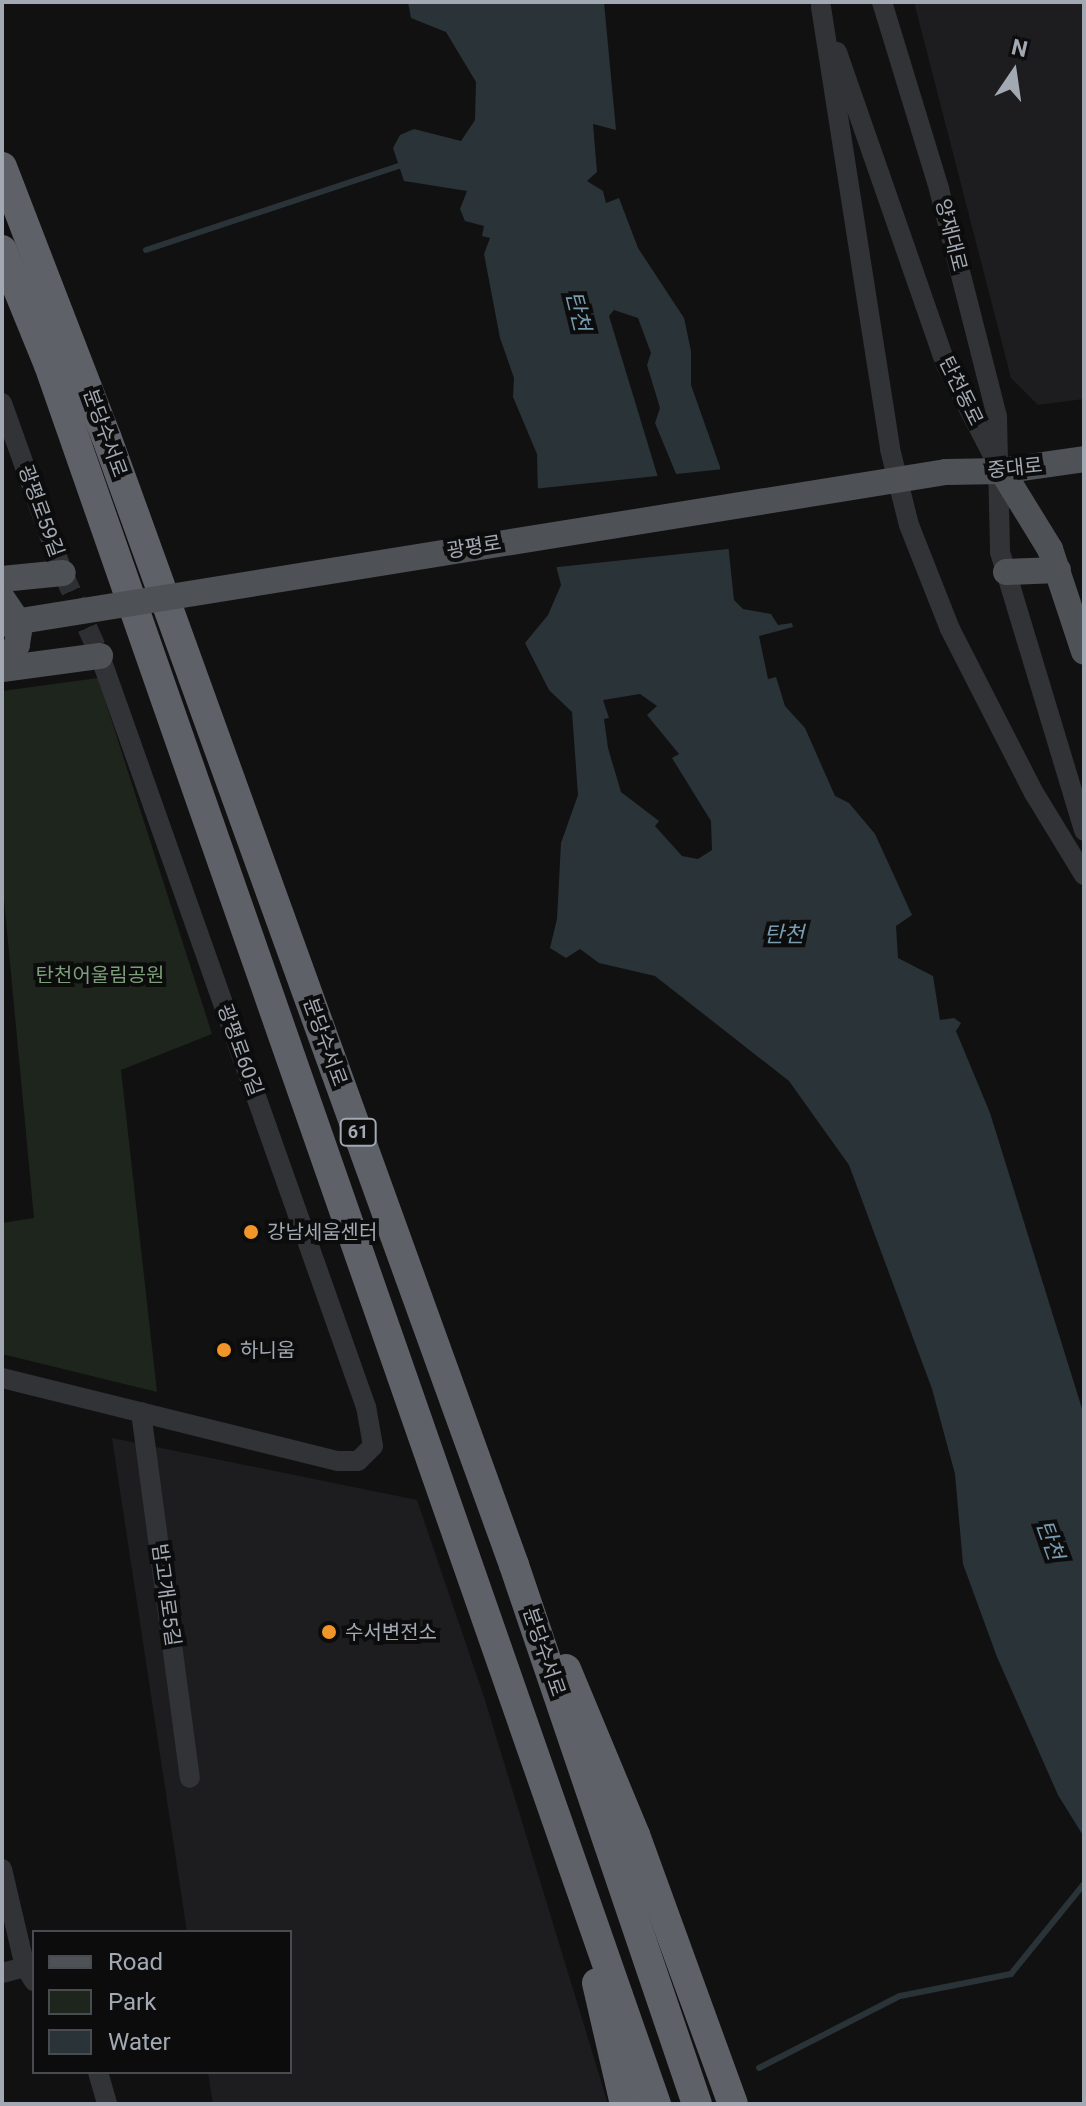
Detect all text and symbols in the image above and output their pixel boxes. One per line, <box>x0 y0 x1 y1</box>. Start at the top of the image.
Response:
north arrow <box>974 32 1054 112</box>
text: N <box>1009 34 1030 62</box>
street label: 양재대로 <box>930 196 972 274</box>
water label: 탄천 <box>560 288 596 334</box>
street label: 탄천동로 <box>934 353 988 429</box>
street label: 분당수서로 <box>78 386 132 480</box>
street label: 중대로 <box>986 453 1044 483</box>
street label: 광평로59길 <box>13 462 69 560</box>
street label: 광평로 <box>445 531 503 563</box>
water label: 탄천 <box>764 922 804 948</box>
park label: 탄천어울림공원 <box>36 963 164 987</box>
street label: 분당수서로 <box>298 995 352 1089</box>
street label: 광평로60길 <box>212 1001 268 1099</box>
road number: 61 <box>338 1118 378 1146</box>
place label: 강남세움센터 <box>267 1220 377 1244</box>
marker: 강남세움센터 <box>242 1223 260 1241</box>
place label: 하니움 <box>240 1338 295 1362</box>
marker: 하니움 <box>215 1341 233 1359</box>
water label: 탄천 <box>1031 1516 1069 1564</box>
street label: 밤고개로5길 <box>147 1542 185 1648</box>
street label: 분당수서로 <box>518 1605 570 1699</box>
place label: 수서변전소 <box>345 1620 437 1644</box>
marker: 수서변전소 <box>320 1623 338 1641</box>
legend <box>32 1930 292 2074</box>
text: Road <box>108 1948 163 1976</box>
text: Park <box>108 1988 156 2016</box>
text: Water <box>108 2028 171 2056</box>

